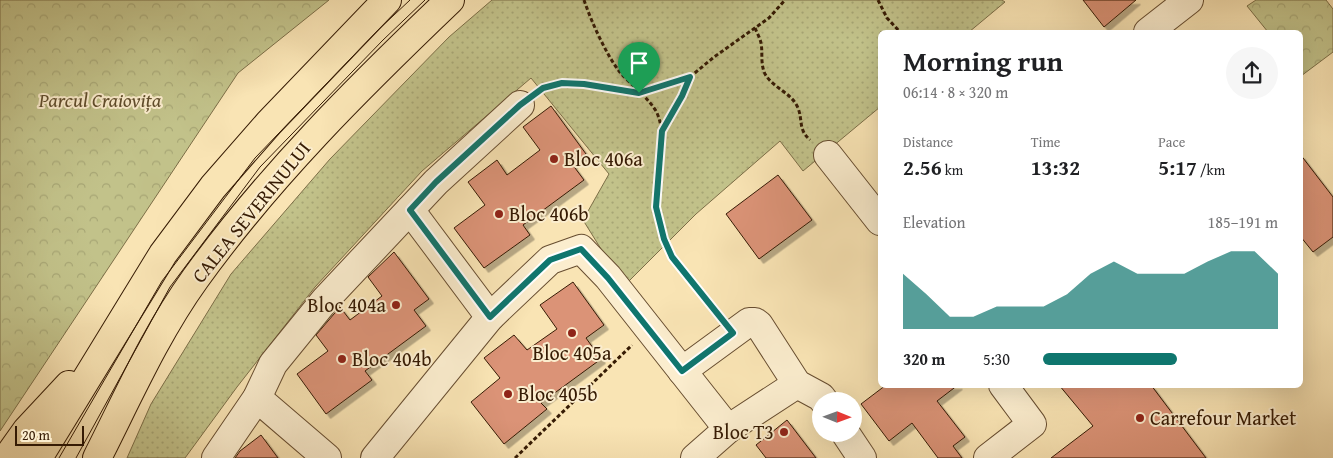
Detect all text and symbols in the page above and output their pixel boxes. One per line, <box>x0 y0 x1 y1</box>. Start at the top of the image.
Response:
text: Morning run <box>903 40 1063 81</box>
pin <box>618 42 660 93</box>
button: share <box>1226 47 1278 99</box>
icon: arrive <box>625 49 653 77</box>
text: 06:14 · 8 × 320 m <box>903 80 1008 104</box>
park label: Parcul Craiovița <box>38 85 162 114</box>
text: Distance <box>903 132 953 152</box>
text: Time <box>1031 132 1060 152</box>
text: Pace <box>1158 132 1185 152</box>
street label: CALEA SEVERINULUI <box>184 135 317 289</box>
place label: Bloc 406a <box>564 144 643 173</box>
text: 2.56 <box>903 152 942 183</box>
text: 13:32 <box>1031 152 1080 183</box>
text: 5:17 <box>1158 152 1197 183</box>
marker: Bloc 406a <box>548 153 560 165</box>
text: km <box>942 160 963 180</box>
text: /km <box>1197 160 1225 180</box>
place label: Bloc 406b <box>509 199 589 228</box>
marker: Bloc 406b <box>493 208 505 220</box>
text: Elevation <box>903 210 966 234</box>
text: 185–191 m <box>1208 210 1278 234</box>
place label: Bloc 404a <box>307 290 387 319</box>
marker: Bloc 404a <box>390 299 402 311</box>
marker: Bloc 405a <box>566 327 578 339</box>
place label: Bloc 405a <box>533 338 612 367</box>
place label: Bloc 404b <box>352 344 432 373</box>
text: 320 m <box>903 347 945 371</box>
text: 5:30 <box>983 347 1010 371</box>
marker: Bloc 404b <box>336 353 348 365</box>
place label: Bloc 405b <box>518 379 598 408</box>
marker: Bloc 405b <box>502 388 514 400</box>
north arrow <box>812 392 862 442</box>
map controls <box>812 392 862 442</box>
place label: Carrefour Market <box>1150 403 1296 432</box>
marker: Carrefour Market <box>1134 412 1146 424</box>
place label: Bloc T3 <box>713 417 774 446</box>
scale bar <box>15 423 84 446</box>
text: 20 m <box>22 425 50 445</box>
marker: Bloc T3 <box>778 426 790 438</box>

